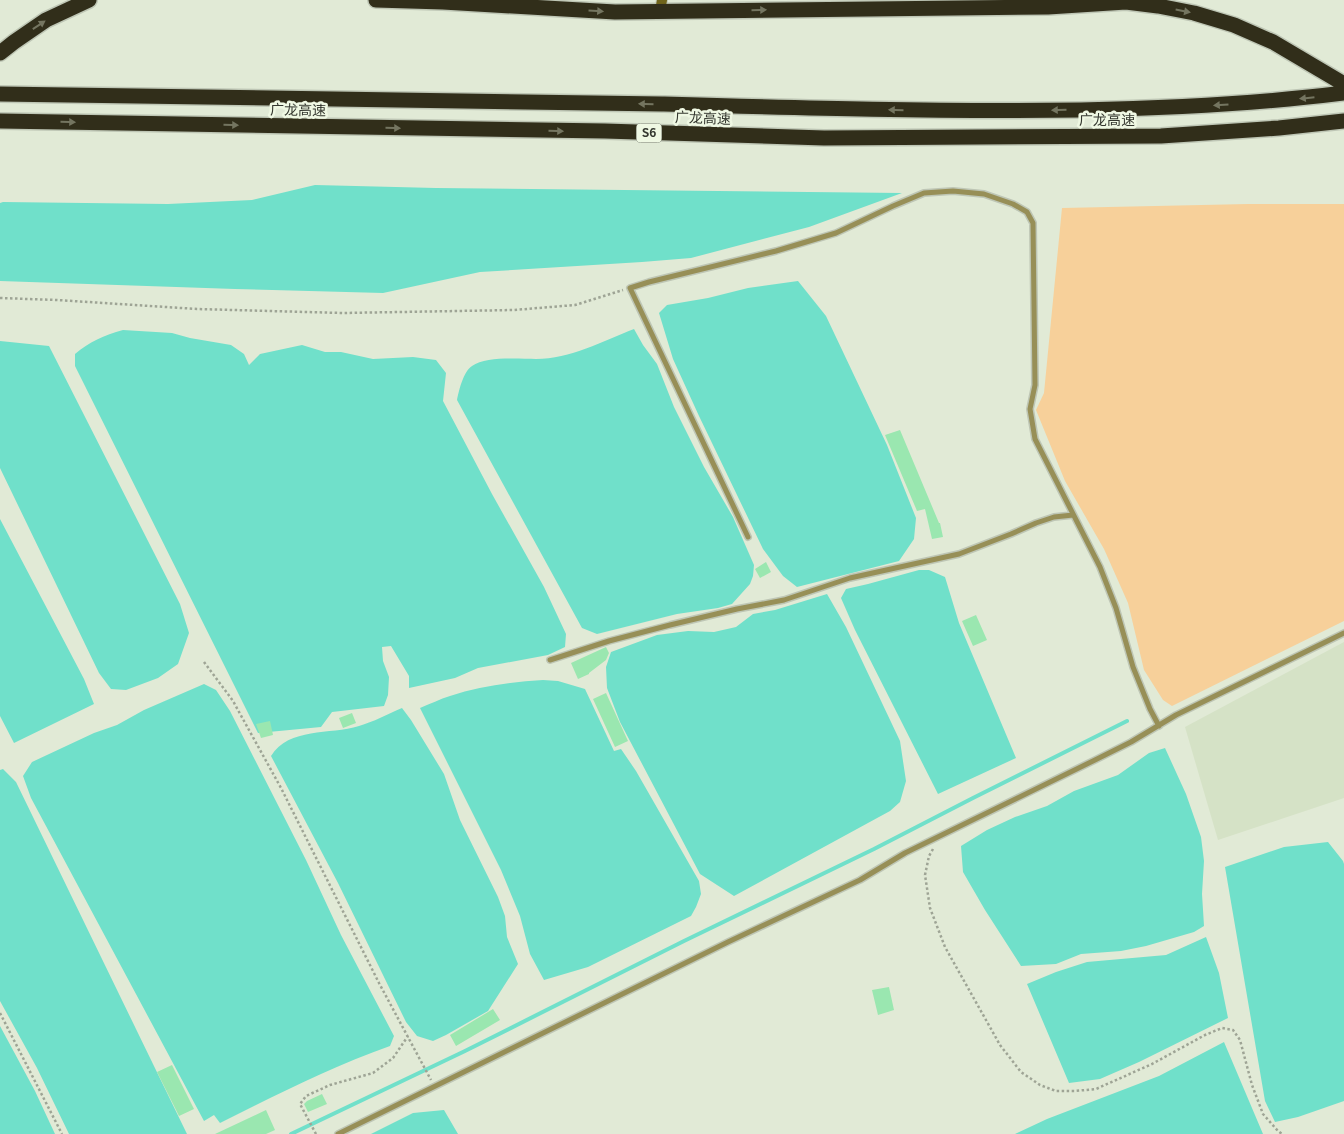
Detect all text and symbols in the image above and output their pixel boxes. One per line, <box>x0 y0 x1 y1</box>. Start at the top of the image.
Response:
one-way arrow <box>751 6 767 14</box>
one-way arrow <box>589 7 605 15</box>
one-way arrow <box>1175 7 1190 15</box>
one-way arrow <box>33 20 46 29</box>
one-way arrow <box>1299 94 1315 102</box>
street label: 广龙高速 <box>270 99 326 119</box>
one-way arrow <box>638 100 654 108</box>
one-way arrow <box>1213 101 1229 109</box>
one-way arrow <box>888 105 904 113</box>
street label: 广龙高速 <box>675 106 731 128</box>
one-way arrow <box>1050 106 1066 114</box>
street label: 广龙高速 <box>1079 109 1135 129</box>
one-way arrow <box>60 118 76 126</box>
one-way arrow <box>223 121 239 129</box>
one-way arrow <box>385 124 401 132</box>
road number: S6 <box>636 124 662 142</box>
one-way arrow <box>548 127 564 135</box>

